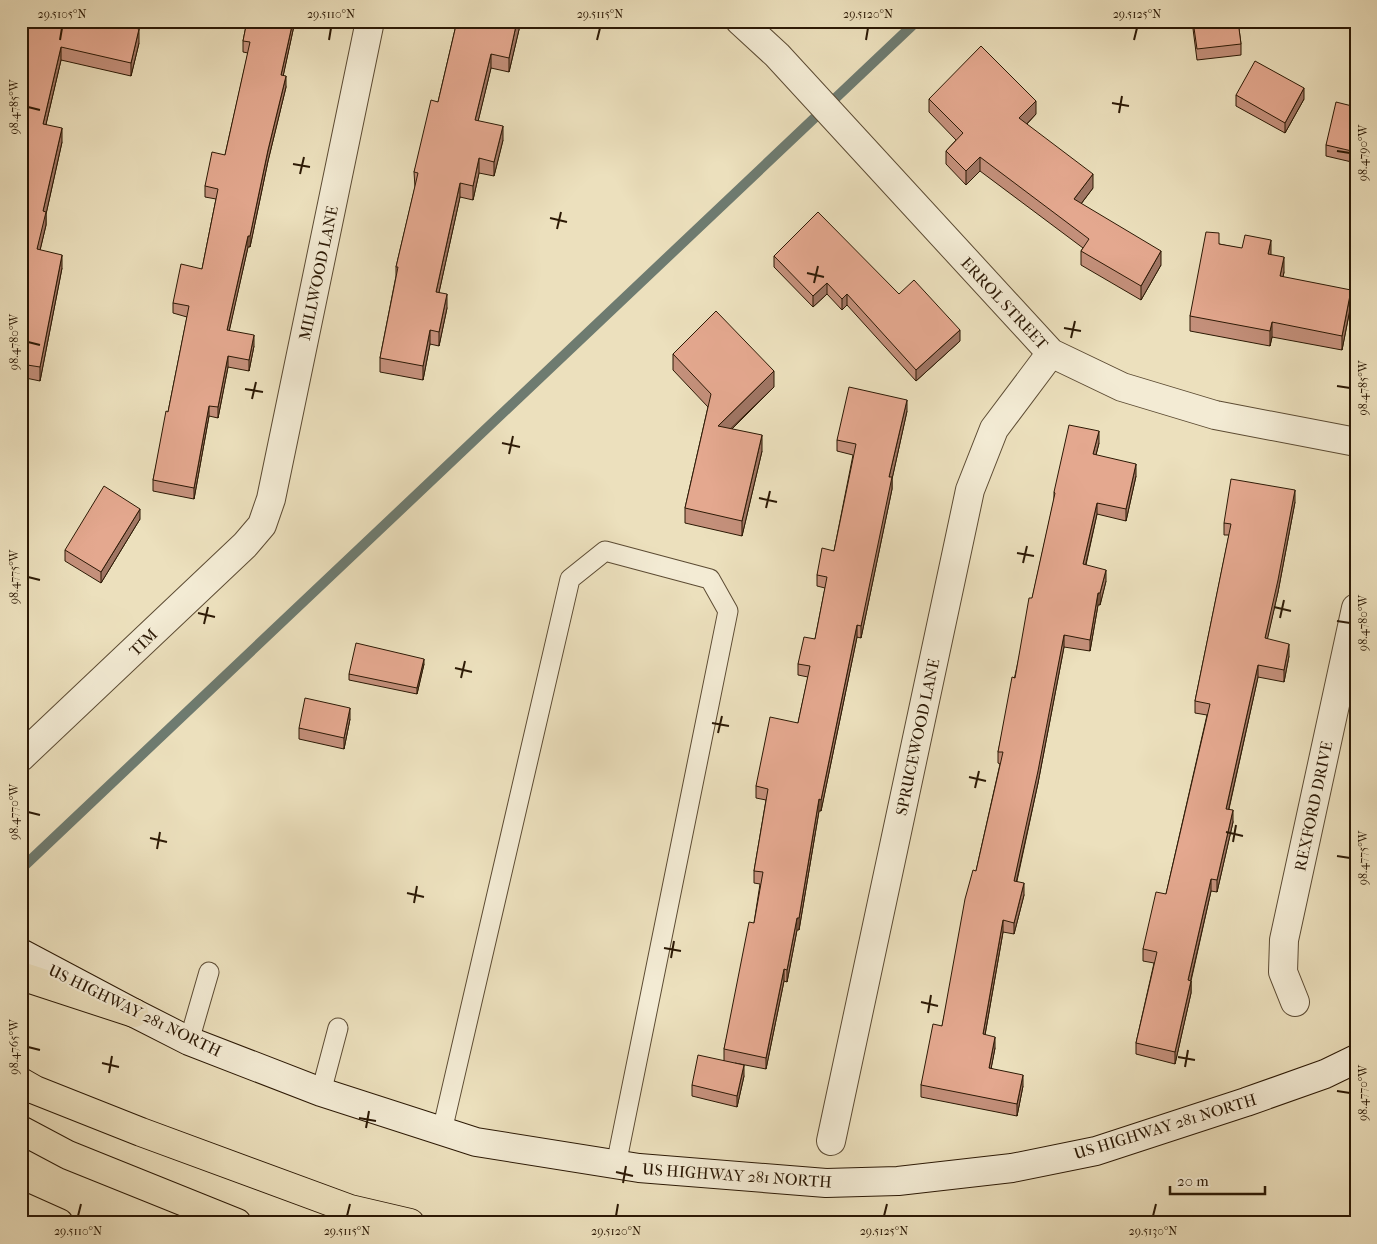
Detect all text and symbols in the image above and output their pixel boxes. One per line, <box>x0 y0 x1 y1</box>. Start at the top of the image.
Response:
text: 29.5105°N <box>38 7 86 21</box>
text: 29.5110°N <box>307 7 355 21</box>
text: 29.5115°N <box>577 7 623 21</box>
text: 29.5120°N <box>843 7 893 21</box>
text: 29.5125°N <box>1113 7 1161 21</box>
text: 98.4785°W <box>7 78 21 134</box>
text: 98.4790°W <box>1356 124 1370 181</box>
street label: MILLWOOD LANE <box>295 204 342 342</box>
street label: ERROL STREET <box>957 253 1052 353</box>
text: 98.4780°W <box>7 313 21 370</box>
text: 98.4785°W <box>1356 359 1370 415</box>
text: 98.4775°W <box>7 548 21 604</box>
text: 98.4780°W <box>1356 594 1370 651</box>
street label: TIM <box>125 624 162 660</box>
street label: SPRUCEWOOD LANE <box>892 657 943 817</box>
street label: REXFORD DRIVE <box>1290 739 1337 873</box>
text: 98.4770°W <box>7 783 21 840</box>
text: 98.4775°W <box>1356 829 1370 885</box>
street label: US HIGHWAY 281 NORTH <box>45 960 225 1061</box>
text: 98.4765°W <box>7 1018 21 1075</box>
text: 98.4770°W <box>1356 1064 1370 1121</box>
street label: US HIGHWAY 281 NORTH <box>1071 1089 1259 1163</box>
street label: US HIGHWAY 281 NORTH <box>641 1159 833 1192</box>
scale bar <box>1170 1164 1264 1196</box>
text: 20 m <box>1177 1172 1209 1190</box>
text: 29.5110°N <box>54 1224 102 1238</box>
text: 29.5115°N <box>324 1224 370 1238</box>
text: 29.5120°N <box>591 1224 641 1238</box>
text: 29.5125°N <box>860 1224 908 1238</box>
text: 29.5130°N <box>1129 1224 1177 1238</box>

